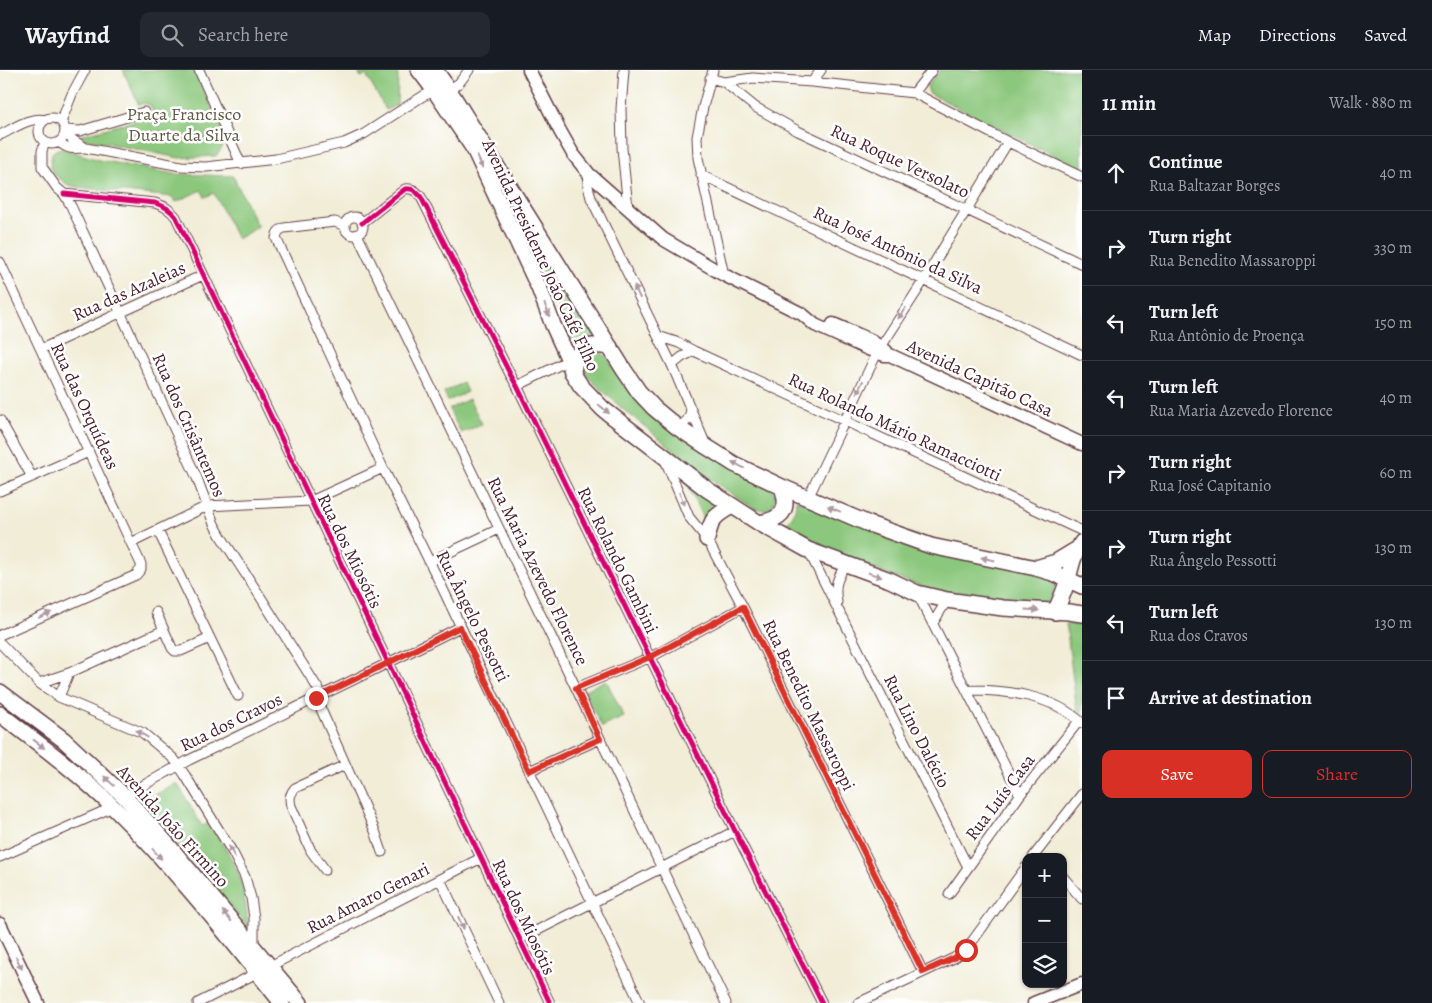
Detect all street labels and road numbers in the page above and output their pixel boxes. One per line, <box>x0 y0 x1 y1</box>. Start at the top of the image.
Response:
street label: Rua Roque Versolato <box>827 118 973 204</box>
street label: Avenida Presidente João Café Filho <box>476 134 605 375</box>
street label: Rua José Antônio da Silva <box>810 200 987 300</box>
street label: Rua das Azaleias <box>69 255 189 327</box>
street label: Avenida Capitão Casa <box>902 333 1058 423</box>
street label: Rua das Orquídeas <box>45 339 125 473</box>
street label: Rua dos Crisântemos <box>146 349 232 501</box>
street label: Rua Rolando Mário Ramacciotti <box>784 367 1006 487</box>
street label: Rua Maria Azevedo Florence <box>482 473 594 669</box>
street label: Rua Rolando Gambini <box>572 482 664 638</box>
street label: Rua dos Miosótis <box>312 490 388 612</box>
street label: Rua Ângelo Pessotti <box>431 546 515 686</box>
street label: Rua Benedito Massaroppi <box>757 615 861 795</box>
street label: Rua Lino Dalécio <box>878 670 956 792</box>
street label: Rua dos Cravos <box>176 687 286 757</box>
street label: Rua Luís Casa <box>960 748 1041 845</box>
street label: Avenida João Firmino <box>111 759 235 892</box>
street label: Rua dos Miosótis <box>487 855 561 979</box>
street label: Rua Amaro Genari <box>302 857 434 939</box>

